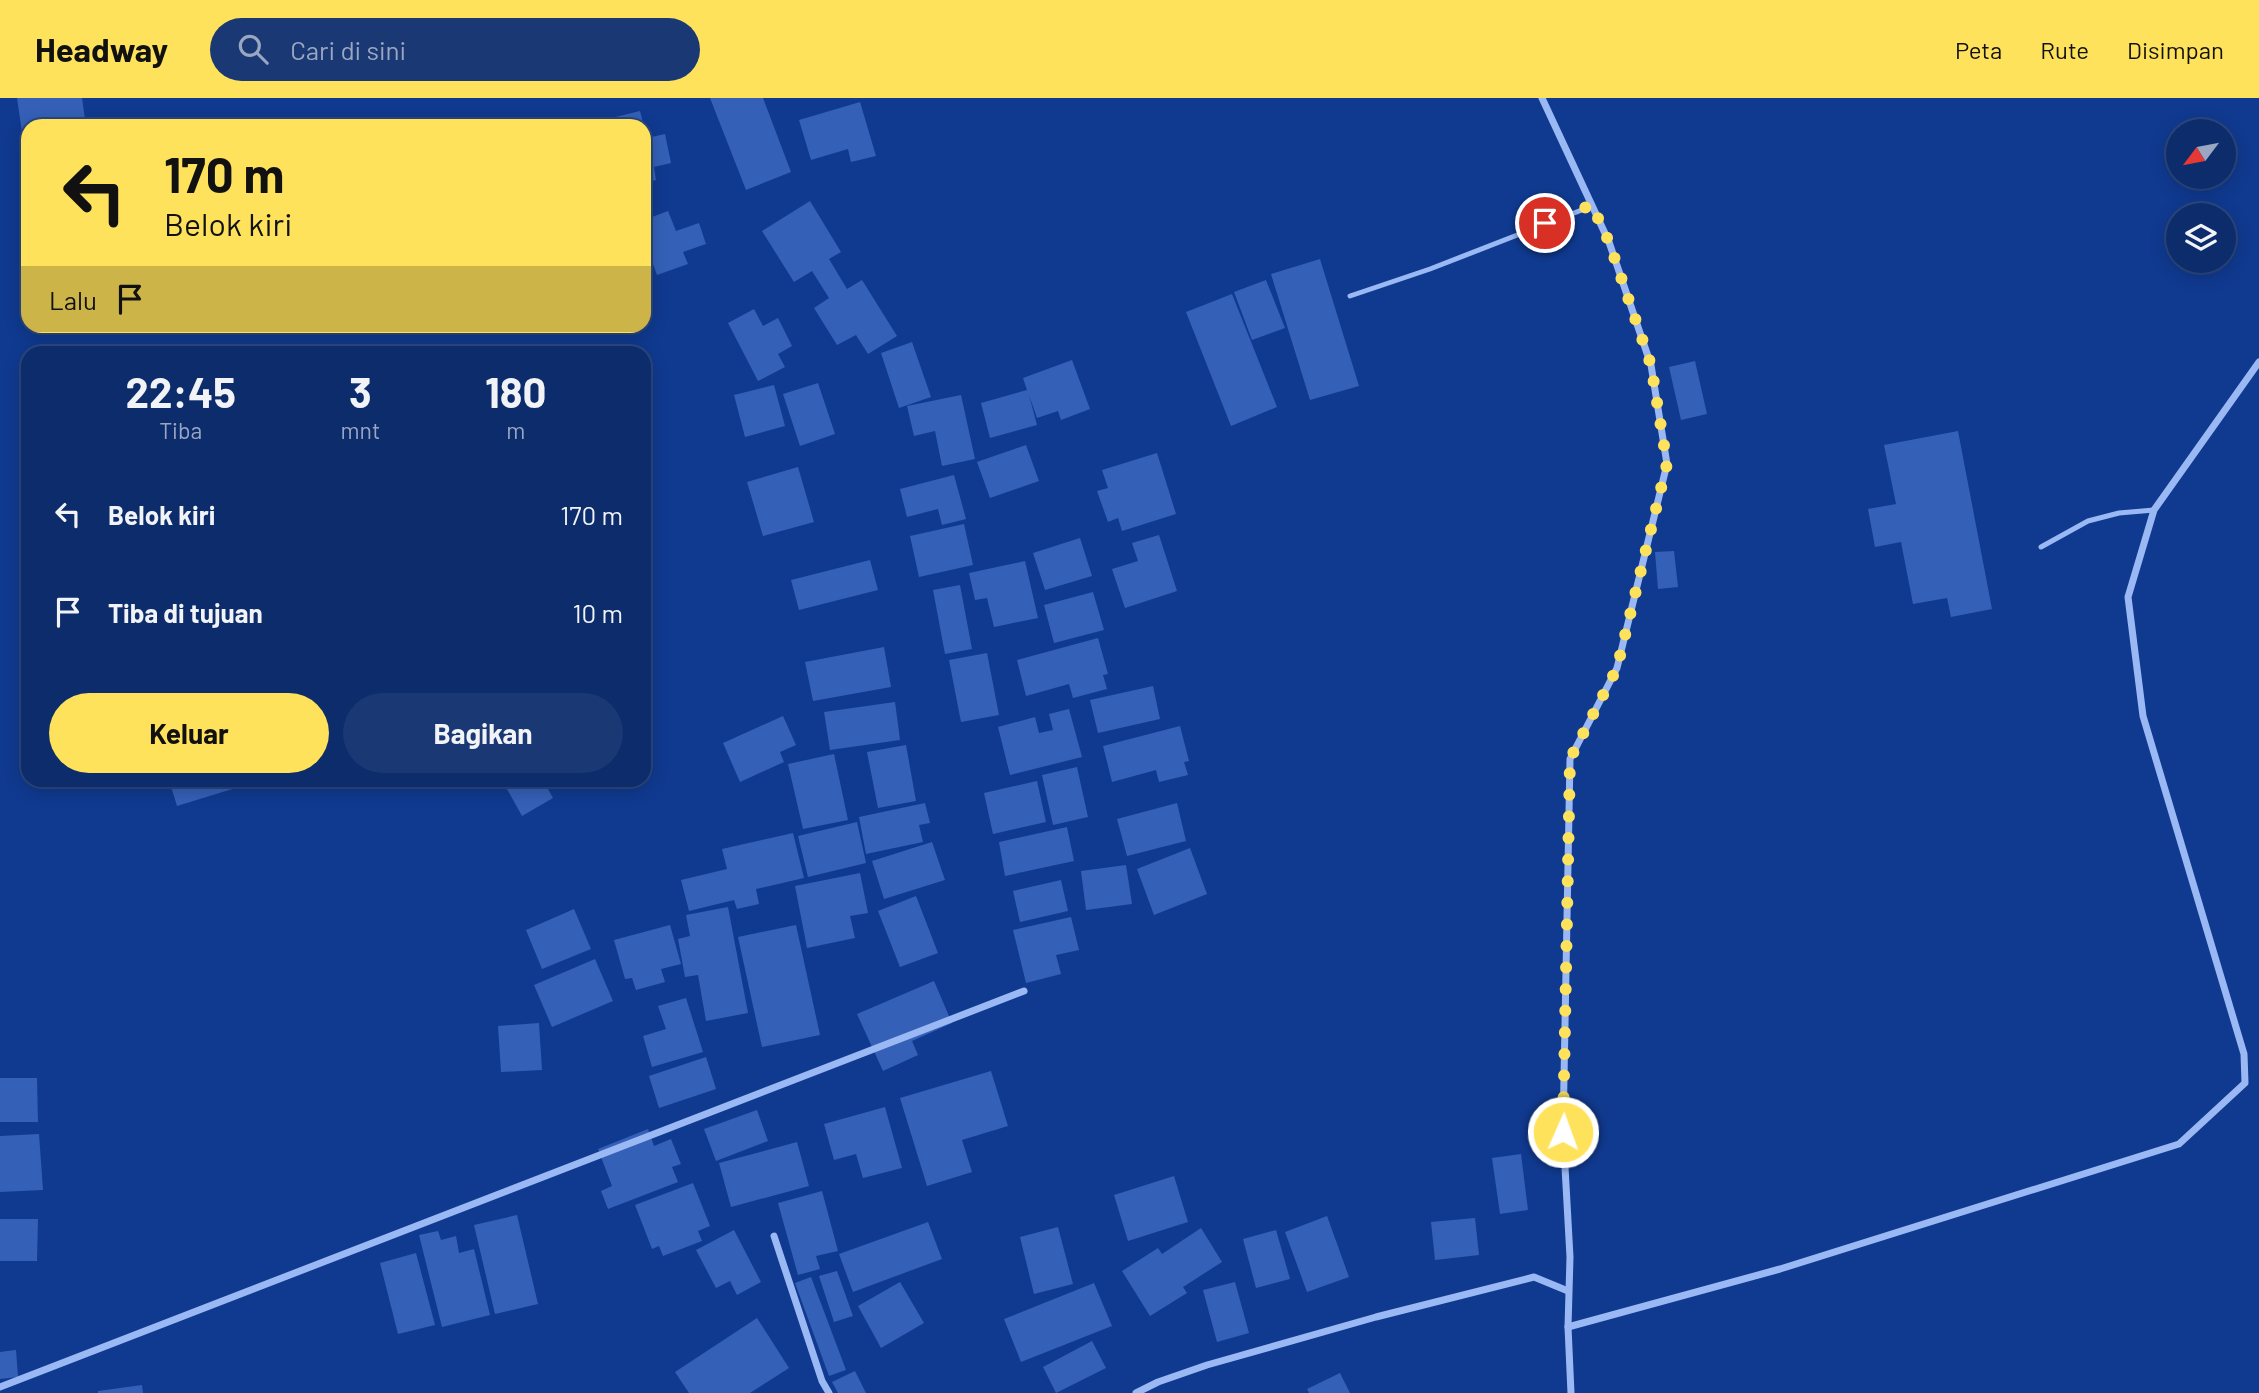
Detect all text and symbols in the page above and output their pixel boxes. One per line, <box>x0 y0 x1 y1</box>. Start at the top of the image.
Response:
search box <box>210 18 700 81</box>
text: Headway <box>35 29 168 69</box>
icon: search <box>234 30 272 68</box>
text: Cari di sini <box>290 34 406 65</box>
text: Peta <box>1955 35 2002 64</box>
text: Rute <box>2040 35 2089 64</box>
text: Disimpan <box>2127 35 2224 64</box>
north arrow <box>2166 119 2236 189</box>
map controls <box>2166 119 2236 273</box>
text: 170 m <box>164 144 284 203</box>
icon: left <box>49 147 140 238</box>
pin <box>1515 193 1575 253</box>
button: layers <box>2166 203 2236 273</box>
text: Belok kiri <box>164 204 292 242</box>
icon: arrive <box>1526 204 1564 242</box>
icon: arrive <box>111 280 149 318</box>
text: Lalu <box>49 284 97 315</box>
text: 22:45 <box>126 366 236 416</box>
text: 3 <box>349 366 372 416</box>
text: 180 <box>485 366 546 416</box>
text: Tiba <box>159 416 202 444</box>
text: mnt <box>341 416 380 444</box>
text: m <box>506 416 525 444</box>
icon: left <box>49 495 87 533</box>
text: Belok kiri <box>108 499 215 530</box>
text: 170 m <box>560 499 623 530</box>
icon: arrive <box>49 593 87 631</box>
text: Tiba di tujuan <box>108 597 263 628</box>
text: 10 m <box>573 597 623 628</box>
button: Keluar <box>49 693 329 773</box>
button: Bagikan <box>343 693 623 773</box>
position arrow <box>1526 1095 1600 1169</box>

